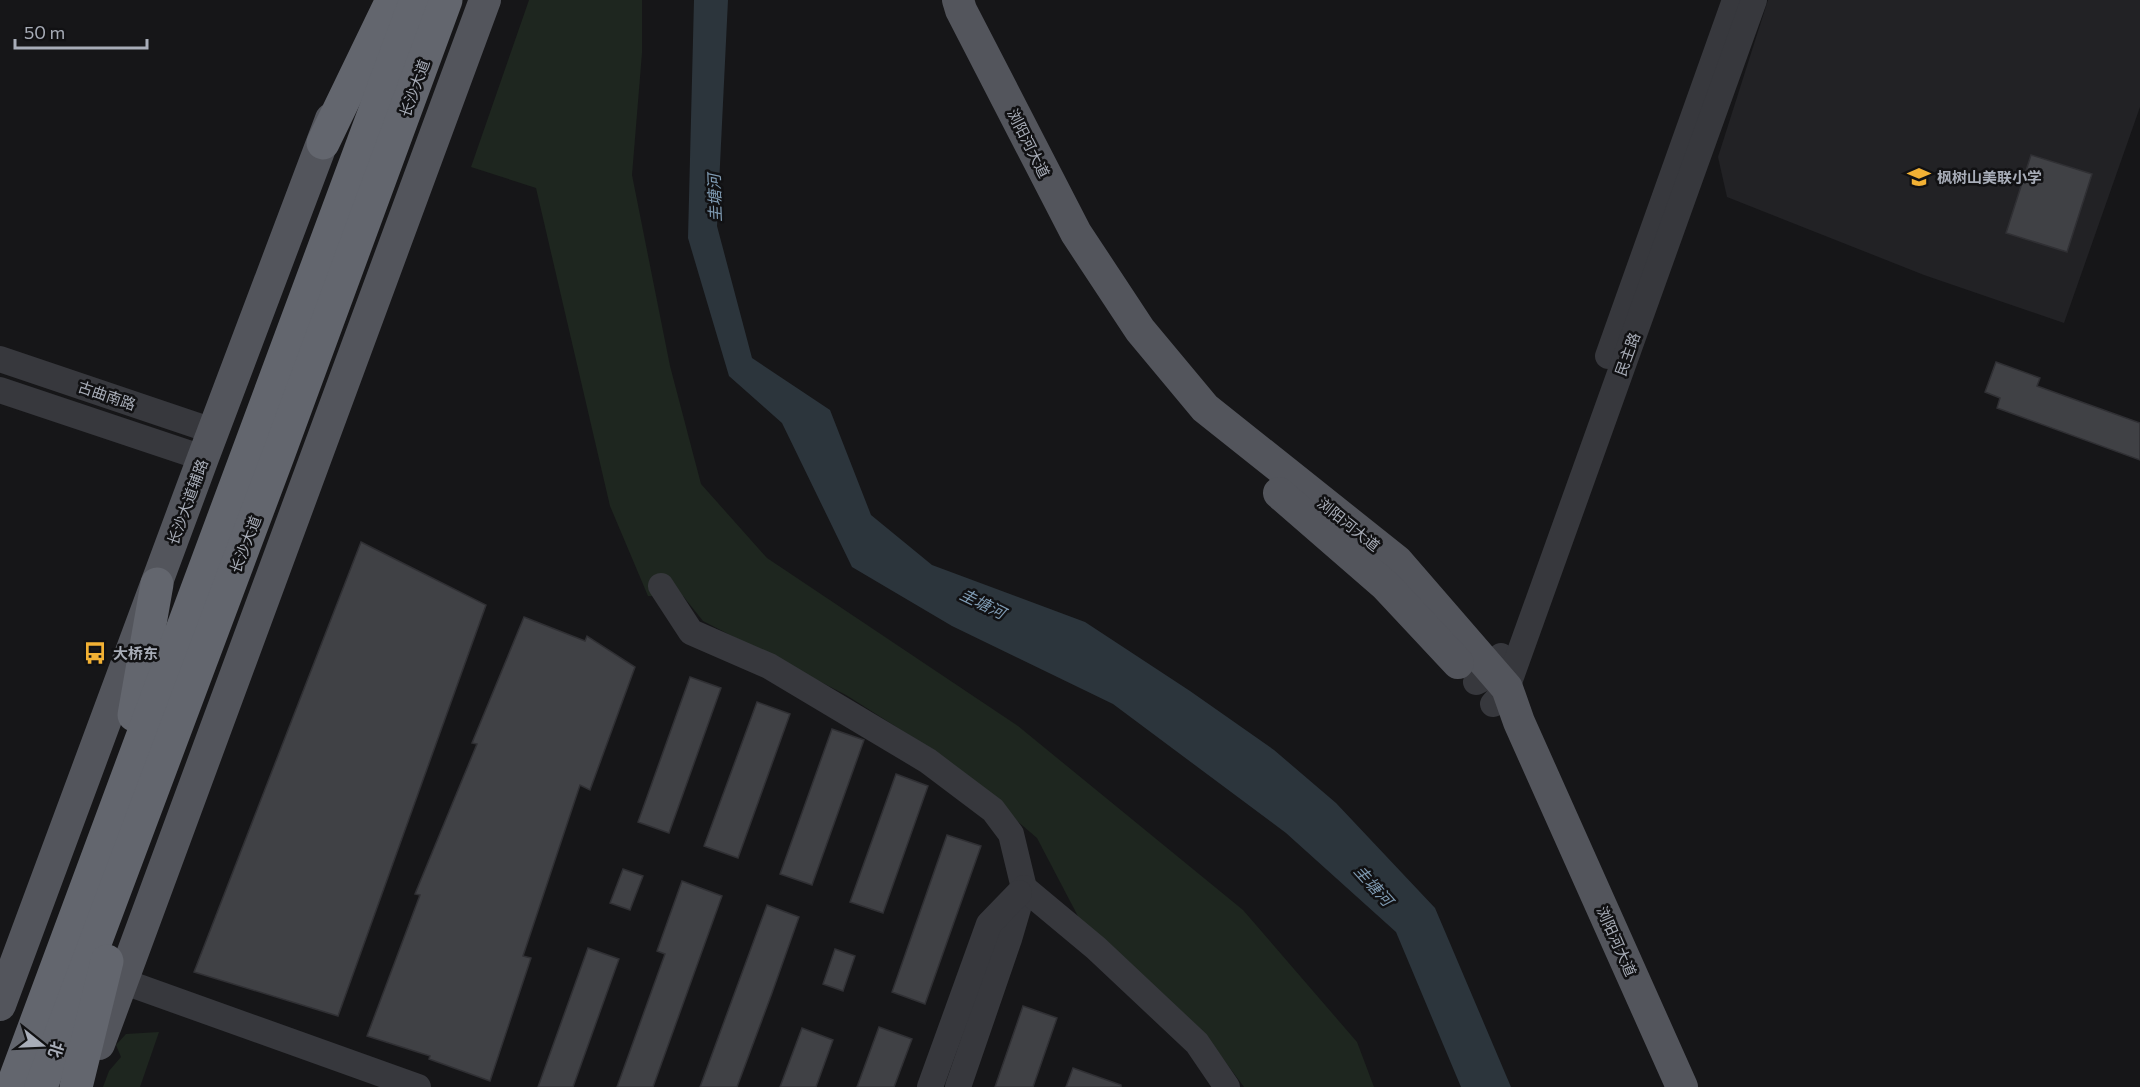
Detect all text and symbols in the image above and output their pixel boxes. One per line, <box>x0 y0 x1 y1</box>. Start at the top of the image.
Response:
scale bar <box>15 12 147 50</box>
text: 50 m <box>24 21 65 43</box>
street label: 长沙大道 <box>395 57 433 119</box>
street label: 浏阳河大道 <box>1004 105 1054 181</box>
school or university icon: 枫树山美联小学 <box>1906 164 1932 190</box>
place label: 枫树山美联小学 <box>1937 168 2042 186</box>
water label: 圭塘河 <box>704 171 724 222</box>
street label: 民主路 <box>1611 330 1643 378</box>
street label: 古曲南路 <box>76 377 138 413</box>
street label: 长沙大道辅路 <box>163 457 211 547</box>
street label: 浏阳河大道 <box>1314 493 1384 555</box>
street label: 长沙大道 <box>226 513 264 575</box>
water label: 圭塘河 <box>957 584 1011 623</box>
bus stop icon: 大桥东 <box>82 640 108 666</box>
place label: 大桥东 <box>113 644 158 662</box>
water label: 圭塘河 <box>1351 861 1399 911</box>
street label: 浏阳河大道 <box>1594 903 1640 979</box>
north arrow <box>12 1015 72 1075</box>
text: 北 <box>45 1039 68 1060</box>

